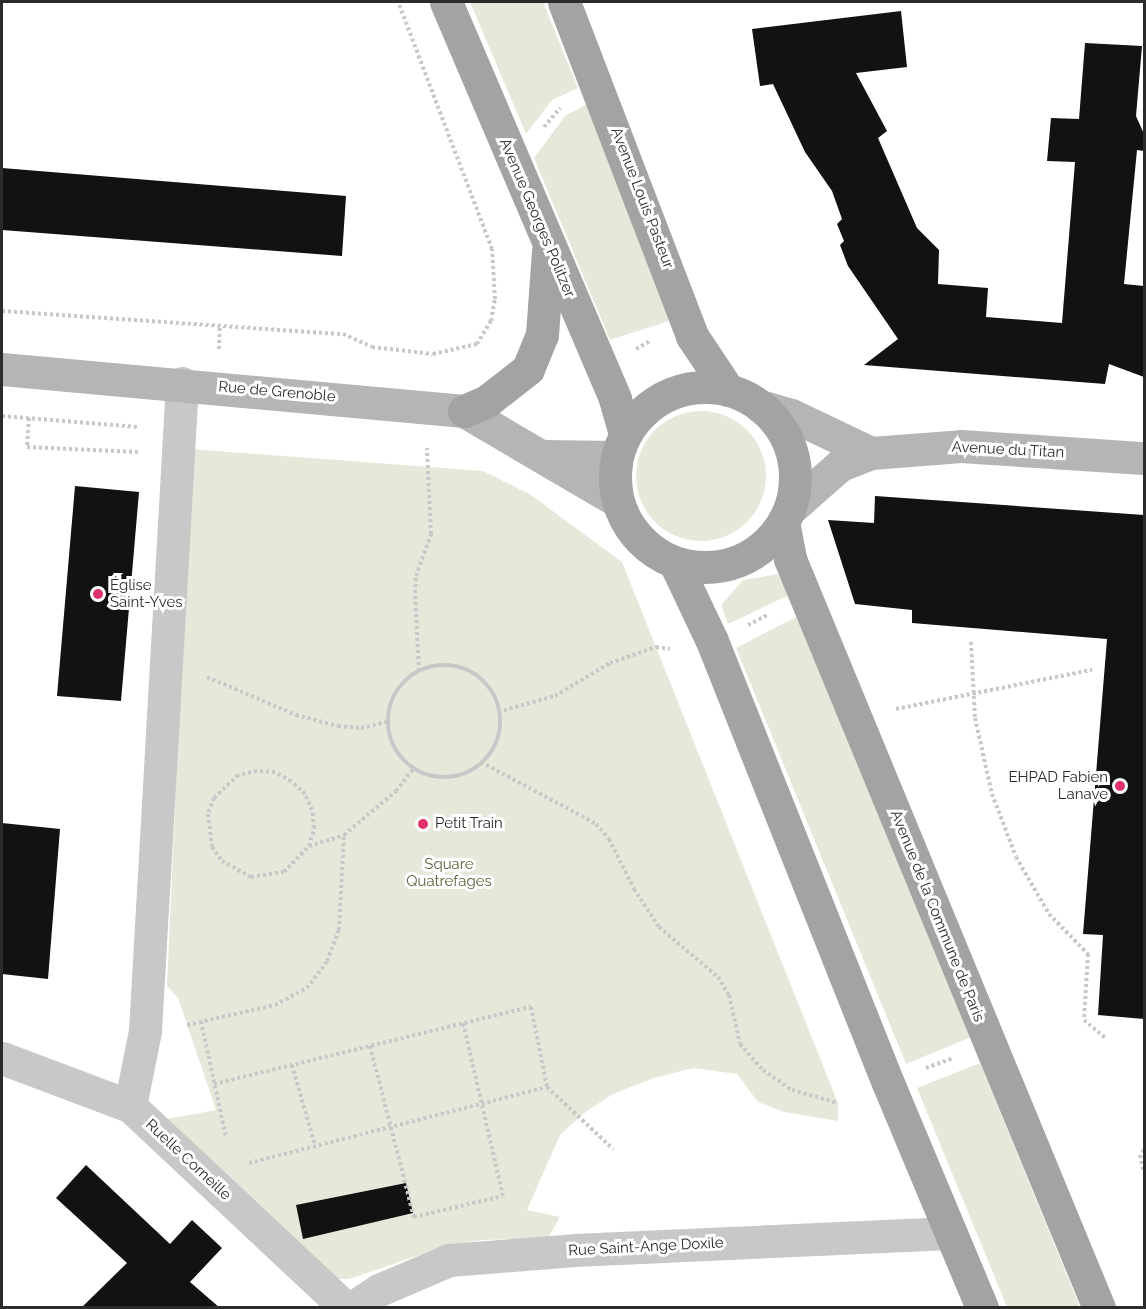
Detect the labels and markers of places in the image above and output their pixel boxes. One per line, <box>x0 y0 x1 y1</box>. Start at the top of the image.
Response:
place label: Église Saint-Yves <box>110 576 182 611</box>
marker: Église Saint-Yves <box>91 587 105 601</box>
place label: EHPAD Fabien Lanave <box>1008 768 1108 803</box>
marker: EHPAD Fabien Lanave <box>1113 779 1127 793</box>
place label: Petit Train <box>435 815 503 833</box>
marker: Petit Train <box>416 817 430 831</box>

